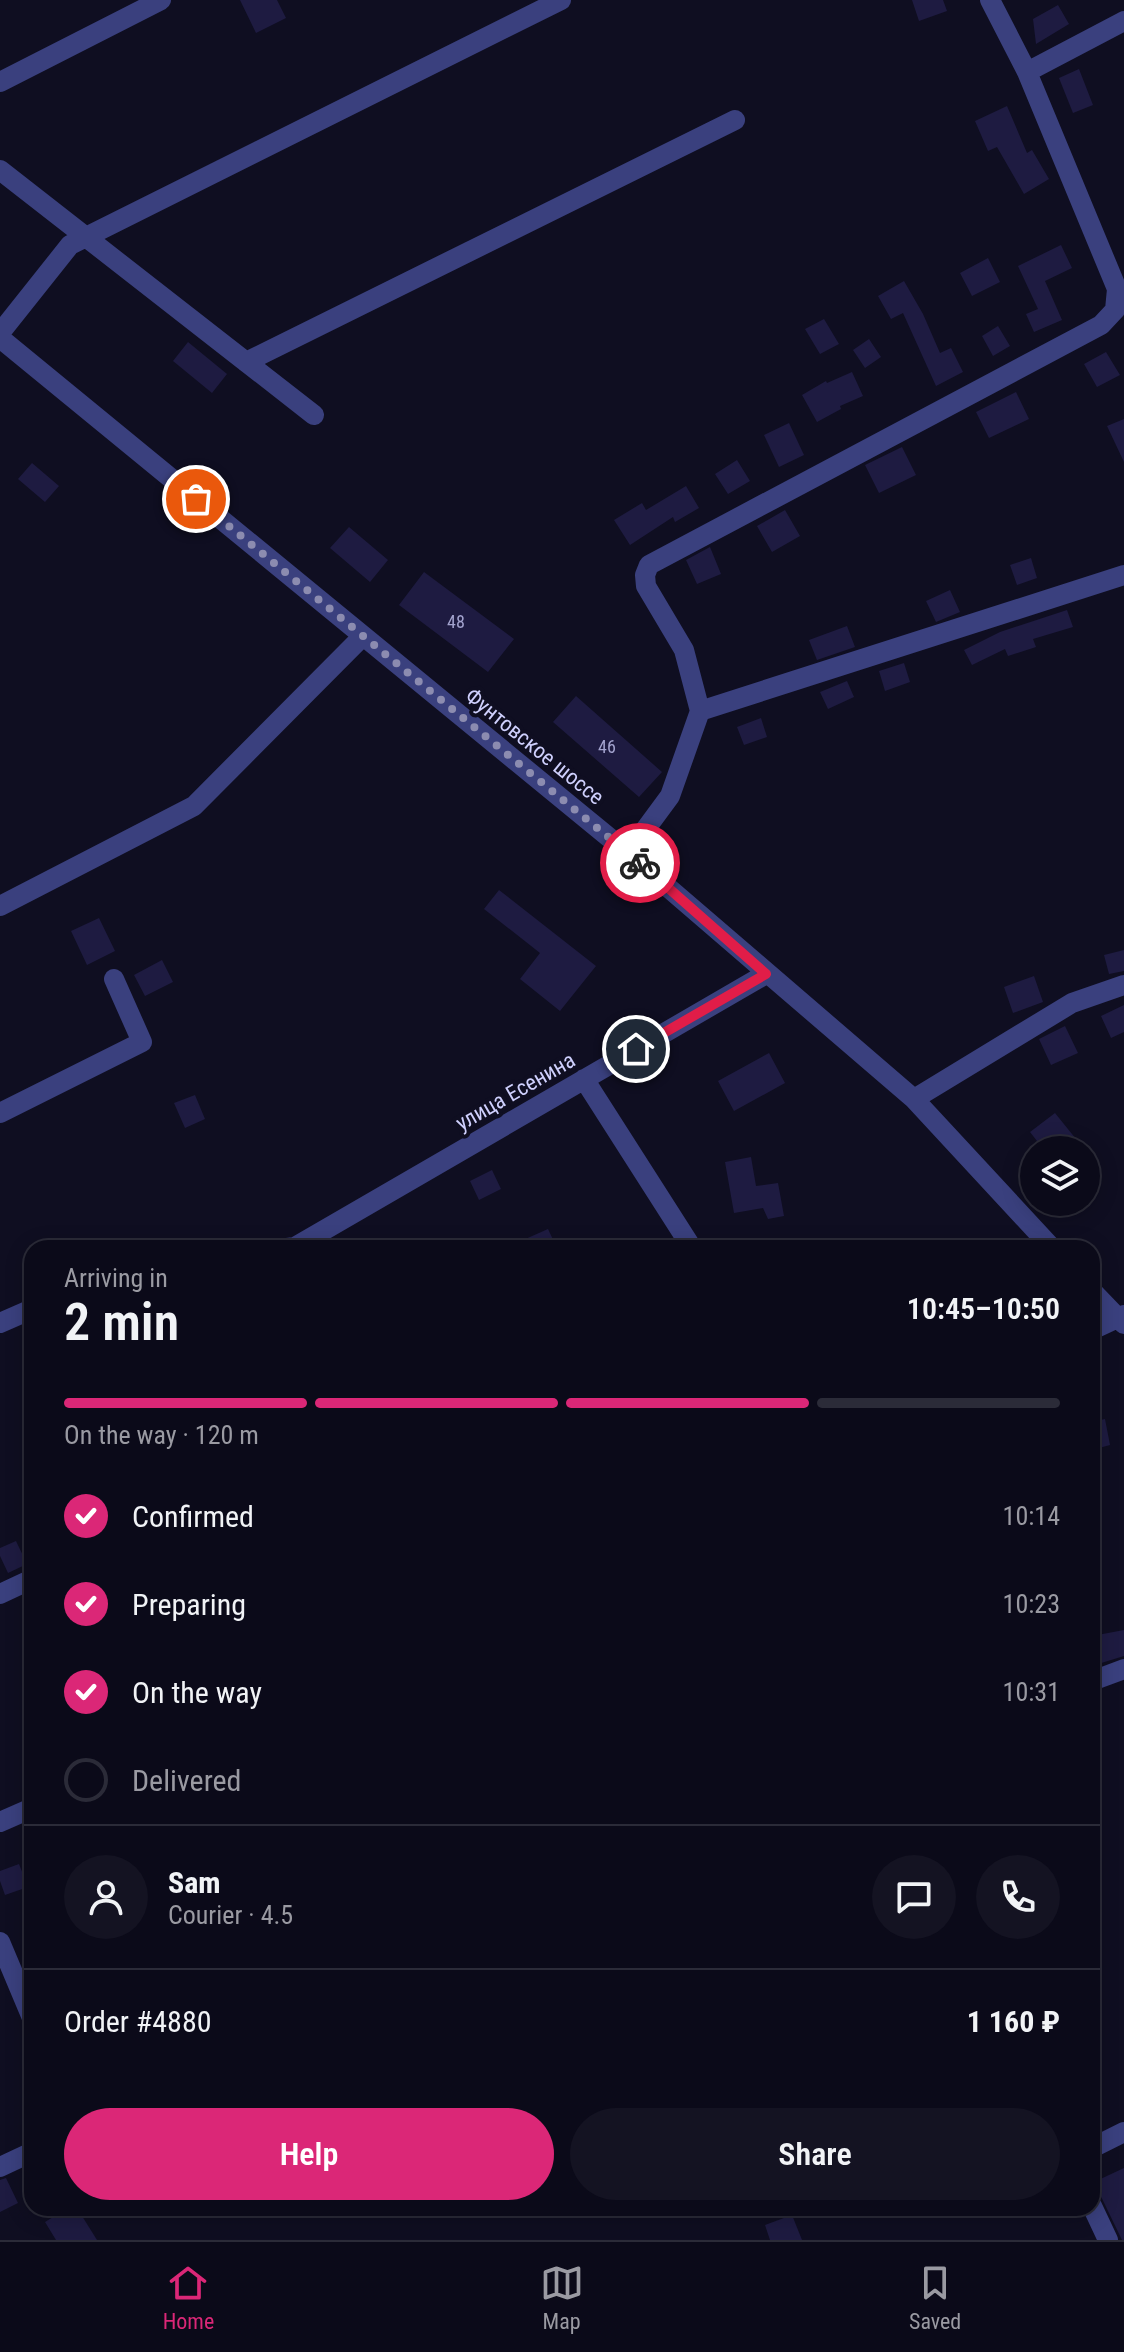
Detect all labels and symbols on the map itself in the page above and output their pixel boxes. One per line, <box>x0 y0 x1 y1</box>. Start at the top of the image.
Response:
pin <box>162 465 230 533</box>
house number: 48 <box>447 611 465 632</box>
street label: Фунтовское шоссе <box>461 683 609 810</box>
house number: 46 <box>598 736 616 757</box>
courier <box>600 823 680 903</box>
pin <box>602 1015 670 1083</box>
street label: улица Есенина <box>451 1047 579 1136</box>

